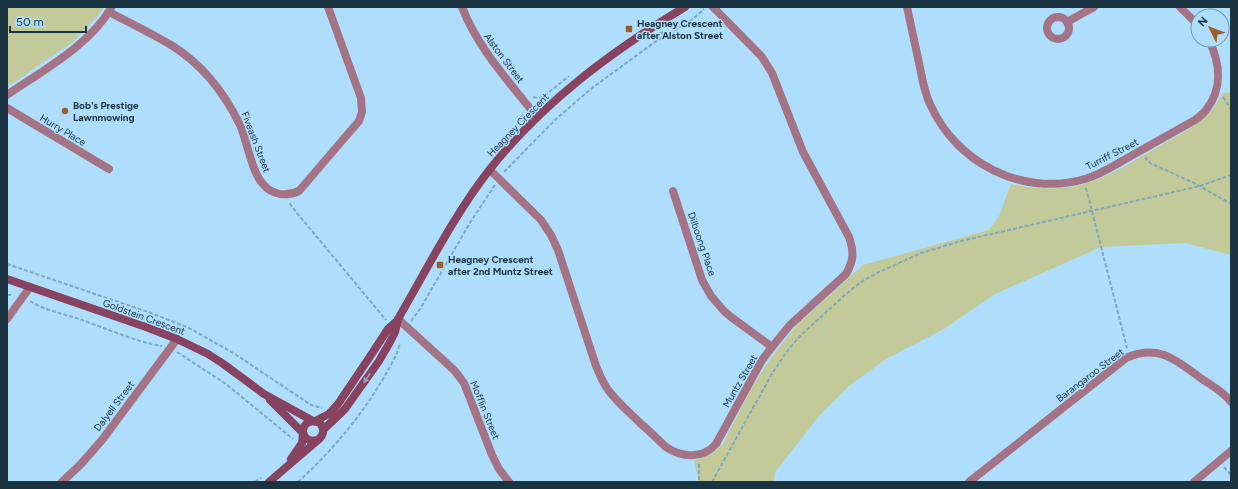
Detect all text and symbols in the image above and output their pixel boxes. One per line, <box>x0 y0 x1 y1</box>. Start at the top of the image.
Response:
scale bar <box>10 8 86 34</box>
north arrow <box>1190 8 1230 48</box>
text: N <box>1195 14 1211 29</box>
text: 50 m <box>16 15 44 29</box>
place label: Heagney Crescent after Alston Street <box>637 17 723 42</box>
marker: Heagney Crescent after Alston Street <box>624 24 634 34</box>
street label: Alston Street <box>481 30 527 86</box>
street label: Heagney Crescent <box>484 90 552 160</box>
place label: Bob's Prestige Lawnmowing <box>73 99 139 124</box>
marker: Bob's Prestige Lawnmowing <box>60 106 70 116</box>
street label: Fiveash Street <box>238 110 274 174</box>
street label: Hurry Place <box>38 111 89 149</box>
street label: Turriff Street <box>1083 135 1141 173</box>
street label: Dilboong Place <box>685 210 719 278</box>
place label: Heagney Crescent after 2nd Muntz Street <box>448 253 553 278</box>
marker: Heagney Crescent after 2nd Muntz Street <box>435 260 445 270</box>
street label: Goldstein Crescent <box>101 296 187 338</box>
street label: Barangaroo Street <box>1053 345 1127 405</box>
street label: Muntz Street <box>720 352 760 410</box>
one-way arrow <box>363 373 371 383</box>
street label: Dalyell Street <box>91 378 137 434</box>
street label: Mofflin Street <box>467 379 503 441</box>

